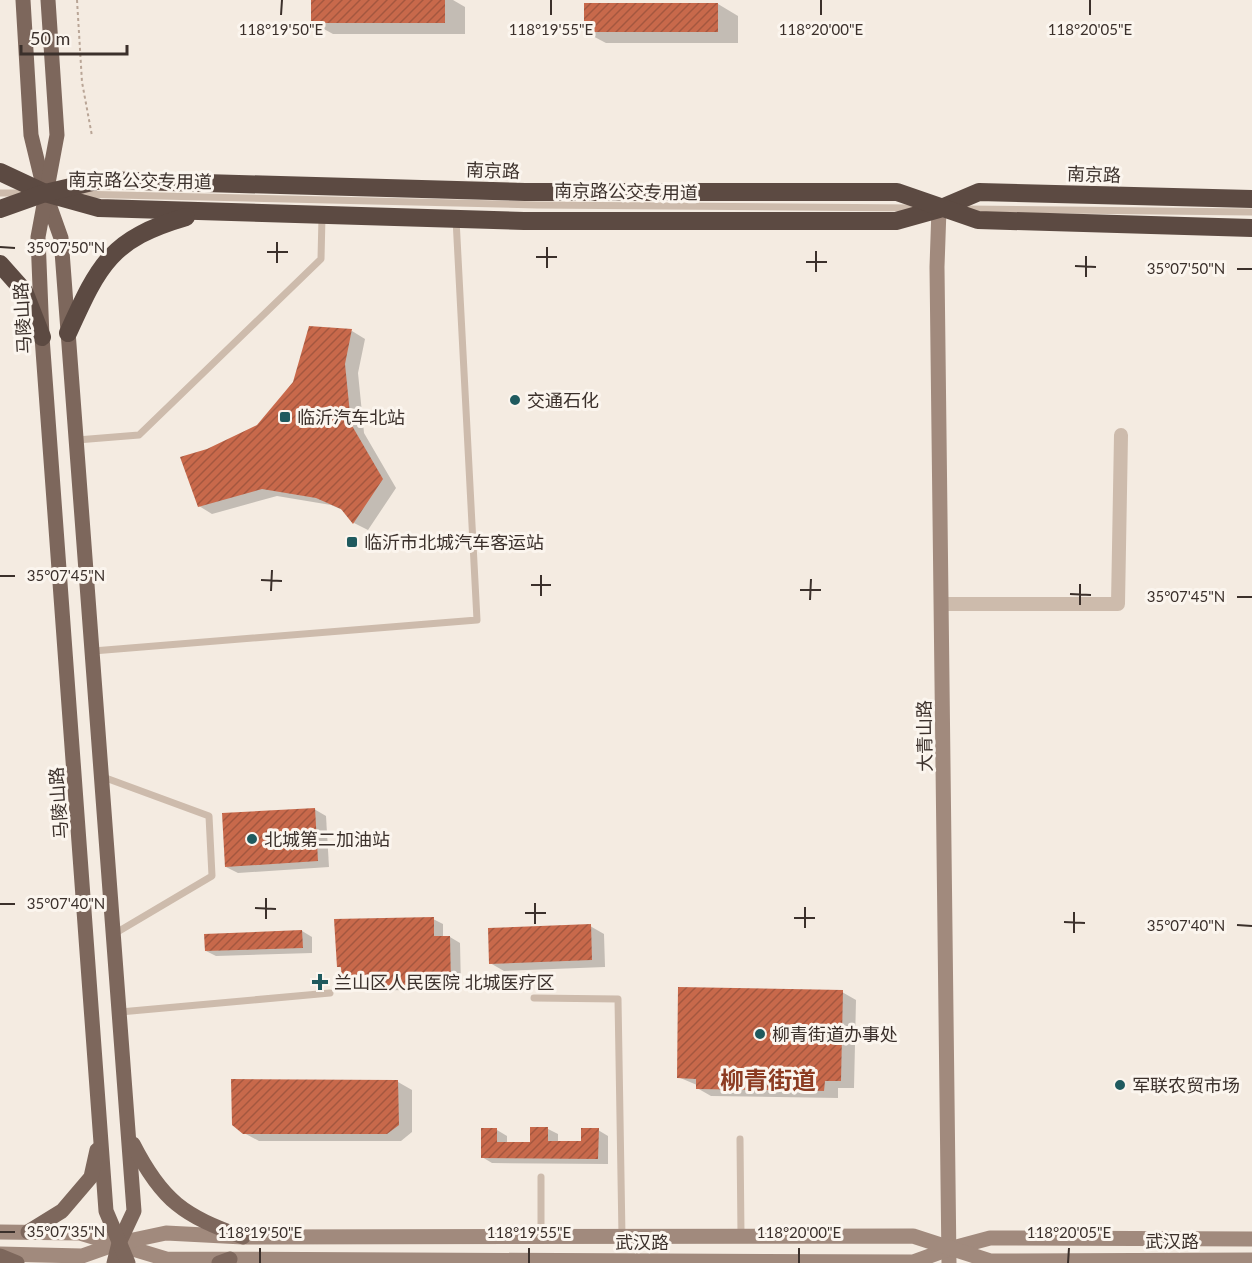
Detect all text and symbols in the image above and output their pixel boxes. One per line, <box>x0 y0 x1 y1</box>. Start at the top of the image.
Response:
scale bar <box>21 18 128 56</box>
text: 118°19'50"E <box>239 20 323 38</box>
text: 118°19'55"E <box>509 20 593 38</box>
text: 118°20'00"E <box>779 20 863 38</box>
text: 118°20'05"E <box>1048 20 1132 38</box>
text: 50 m <box>30 27 70 49</box>
street label: 南京路 <box>466 158 520 182</box>
street label: 南京路 <box>1067 162 1121 186</box>
street label: 南京路公交专用道 <box>68 168 212 192</box>
street label: 南京路公交专用道 <box>554 179 698 203</box>
text: 35°07'50"N <box>27 238 105 256</box>
text: 35°07'50"N <box>1147 259 1225 277</box>
street label: 马陵山路 <box>9 281 35 355</box>
place label: 交通石化 <box>527 389 599 411</box>
marker: 交通石化 <box>508 393 522 407</box>
place label: 临沂汽车北站 <box>297 406 405 428</box>
marker: 临沂汽车北站 <box>278 410 292 424</box>
place label: 临沂市北城汽车客运站 <box>364 531 544 553</box>
marker: 临沂市北城汽车客运站 <box>345 535 359 549</box>
text: 35°07'45"N <box>27 566 105 584</box>
text: 35°07'45"N <box>1147 587 1225 605</box>
street label: 大青山路 <box>912 700 936 772</box>
street label: 马陵山路 <box>45 766 71 840</box>
place label: 北城第二加油站 <box>264 828 390 850</box>
marker: 北城第二加油站 <box>245 832 259 846</box>
text: 35°07'40"N <box>27 894 105 912</box>
text: 35°07'40"N <box>1147 916 1225 934</box>
place label: 兰山区人民医院 北城医疗区 <box>334 971 555 993</box>
marker: 兰山区人民医院 北城医疗区 <box>311 973 329 991</box>
place label: 柳青街道办事处 <box>772 1023 898 1045</box>
marker: 柳青街道办事处 <box>753 1027 767 1041</box>
district label: 柳青街道 <box>720 1065 816 1094</box>
place label: 军联农贸市场 <box>1132 1074 1240 1096</box>
marker: 军联农贸市场 <box>1113 1078 1127 1092</box>
text: 35°07'35"N <box>27 1222 105 1240</box>
text: 118°19'50"E <box>218 1223 302 1241</box>
text: 118°19'55"E <box>487 1223 571 1241</box>
text: 118°20'00"E <box>757 1223 841 1241</box>
text: 118°20'05"E <box>1027 1223 1111 1241</box>
street label: 武汉路 <box>1145 1230 1199 1252</box>
street label: 武汉路 <box>615 1231 669 1253</box>

